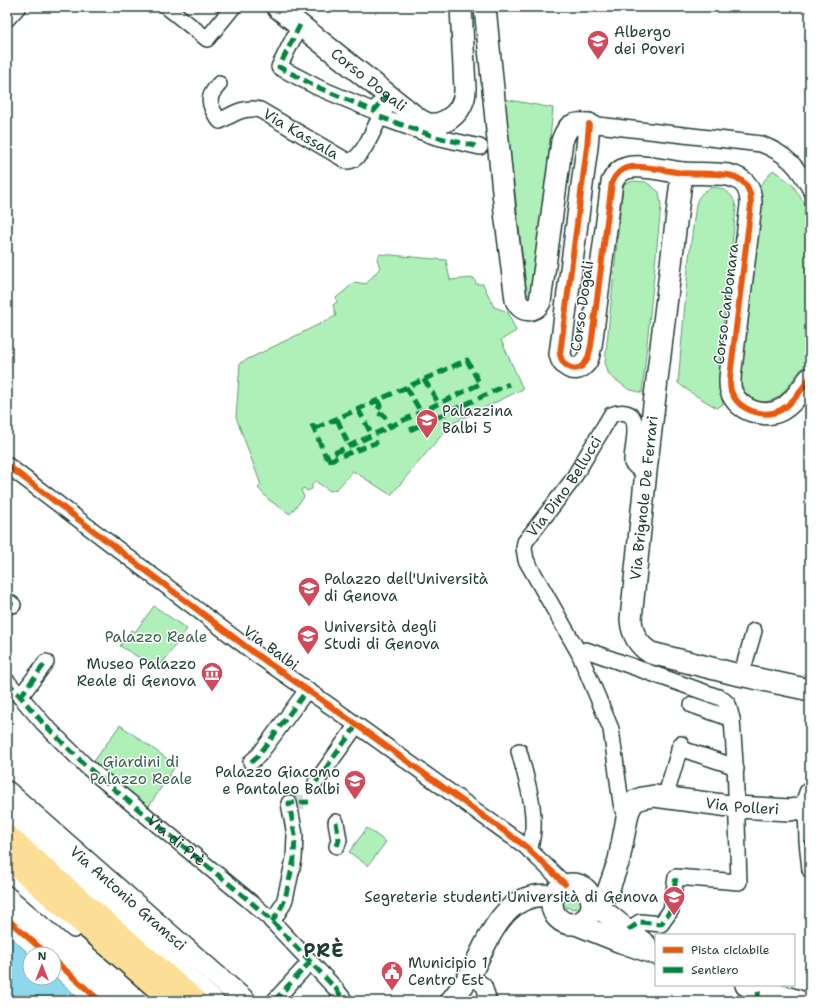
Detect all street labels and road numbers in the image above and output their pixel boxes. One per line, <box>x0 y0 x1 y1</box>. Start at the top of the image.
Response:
street label: Corso Dogali <box>327 43 411 116</box>
street label: Via Kassala <box>259 104 343 164</box>
street label: Corso Carbonara <box>709 242 743 366</box>
street label: Corso Dogali <box>566 259 598 353</box>
street label: Via Brignole De Ferrari <box>625 415 663 581</box>
street label: Via Dino Bellucci <box>522 432 606 541</box>
street label: Via Balbi <box>239 621 303 675</box>
street label: Via Polleri <box>704 793 780 819</box>
street label: Via di Prè <box>142 810 210 871</box>
street label: Via Antonio Gramsci <box>65 842 191 955</box>

